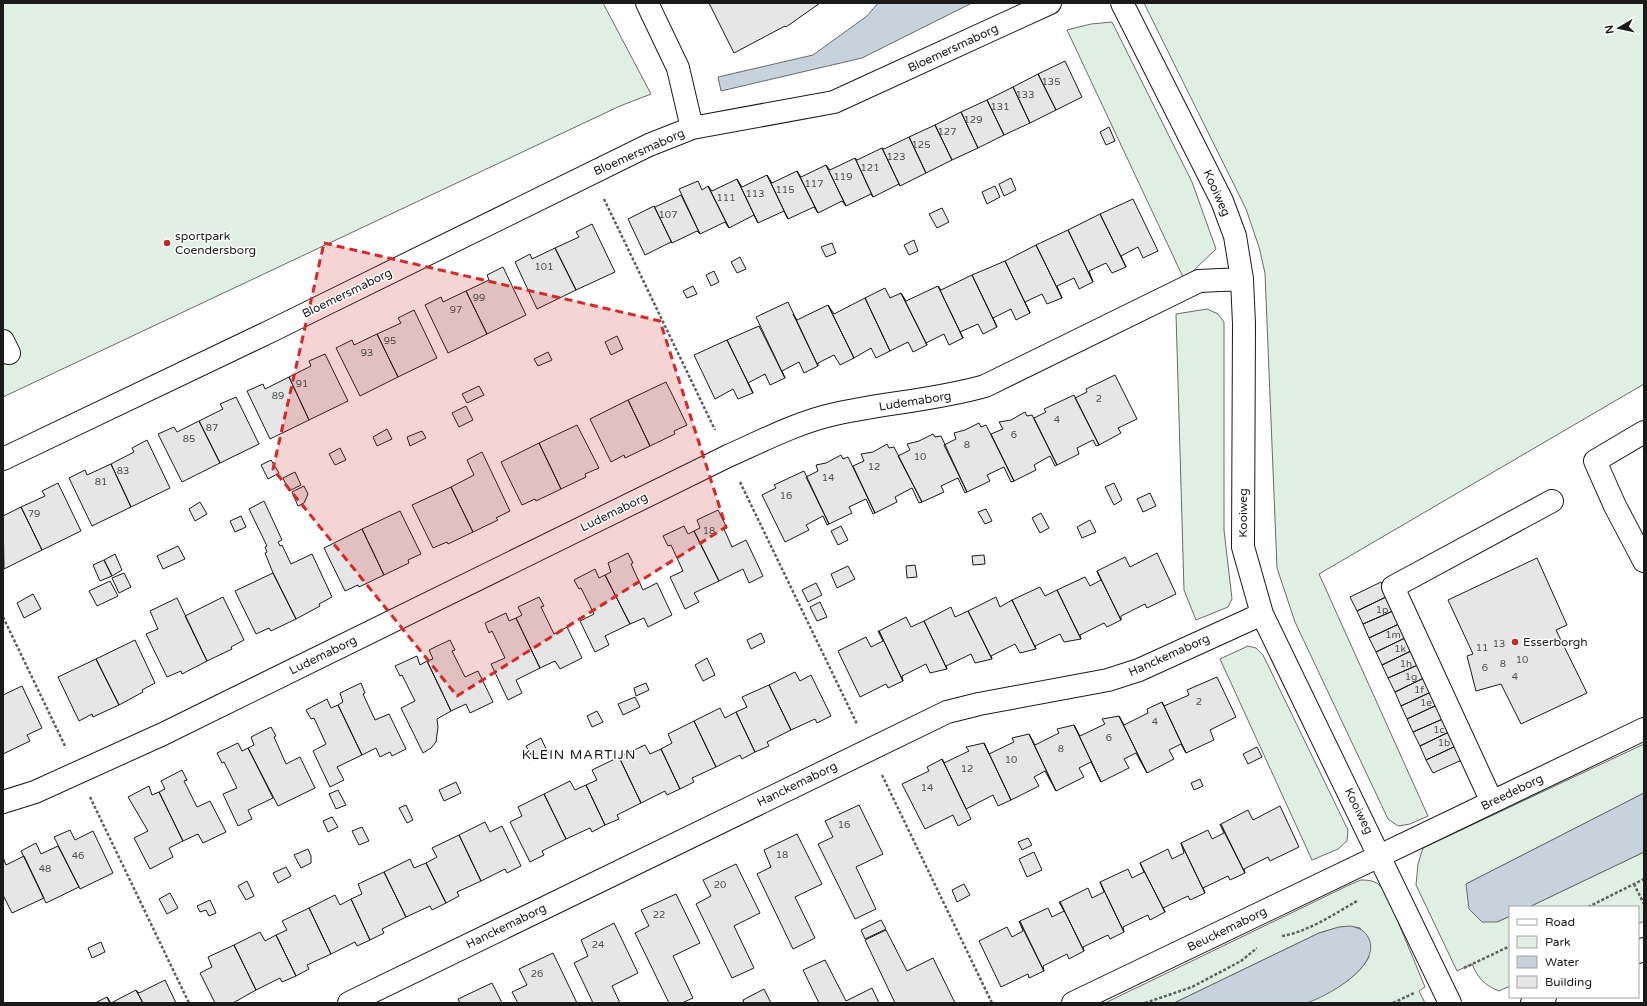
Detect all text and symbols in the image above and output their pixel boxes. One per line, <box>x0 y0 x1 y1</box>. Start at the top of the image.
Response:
north arrow <box>1599 8 1639 48</box>
street label: Bloemersmaborg <box>906 21 1000 75</box>
text: N <box>1603 24 1617 35</box>
house number: 135 <box>1042 76 1060 88</box>
house number: 133 <box>1016 89 1034 101</box>
house number: 131 <box>991 101 1009 113</box>
house number: 129 <box>964 114 982 126</box>
street label: Bloemersmaborg <box>591 126 687 178</box>
house number: 127 <box>938 126 956 138</box>
house number: 125 <box>912 139 930 151</box>
house number: 123 <box>887 151 905 163</box>
house number: 121 <box>861 162 879 174</box>
street label: Kooiweg <box>1201 168 1233 218</box>
house number: 119 <box>834 171 852 183</box>
house number: 117 <box>805 178 823 190</box>
house number: 115 <box>776 184 794 196</box>
house number: 113 <box>746 188 764 200</box>
house number: 111 <box>717 192 735 204</box>
house number: 107 <box>659 209 677 221</box>
place label: sportpark Coendersborg <box>175 229 256 257</box>
marker: sportpark Coendersborg <box>162 238 172 248</box>
house number: 101 <box>535 261 553 273</box>
street label: Bloemersmaborg <box>300 265 394 321</box>
house number: 99 <box>473 292 485 304</box>
house number: 97 <box>450 304 462 316</box>
house number: 95 <box>384 335 396 347</box>
house number: 93 <box>361 347 373 359</box>
house number: 91 <box>296 378 308 390</box>
street label: Ludemaborg <box>878 388 952 414</box>
house number: 89 <box>272 390 284 402</box>
house number: 2 <box>1096 393 1102 405</box>
house number: 4 <box>1054 414 1060 426</box>
house number: 87 <box>206 422 218 434</box>
house number: 6 <box>1011 429 1017 441</box>
house number: 85 <box>183 433 195 445</box>
house number: 8 <box>964 439 970 451</box>
house number: 10 <box>914 451 926 463</box>
house number: 12 <box>868 461 880 473</box>
house number: 83 <box>117 465 129 477</box>
house number: 14 <box>822 472 834 484</box>
house number: 81 <box>95 476 107 488</box>
street label: Kooiweg <box>1236 488 1250 538</box>
street label: Ludemaborg <box>578 490 650 534</box>
house number: 16 <box>780 490 792 502</box>
house number: 79 <box>28 508 40 520</box>
house number: 18 <box>703 525 715 537</box>
house number: 1p <box>1376 604 1388 616</box>
house number: 1m <box>1385 629 1401 641</box>
street label: Hanckemaborg <box>1126 631 1212 679</box>
street label: Ludemaborg <box>287 633 359 677</box>
place label: Esserborgh <box>1523 635 1588 649</box>
marker: Esserborgh <box>1510 637 1520 647</box>
house number: 13 <box>1493 638 1505 650</box>
house number: 11 <box>1476 642 1488 654</box>
house number: 1k <box>1394 643 1406 655</box>
house number: 10 <box>1516 654 1528 666</box>
house number: 1h <box>1400 658 1412 670</box>
house number: 8 <box>1500 658 1506 670</box>
house number: 6 <box>1482 662 1488 674</box>
house number: 1g <box>1405 671 1417 683</box>
house number: 4 <box>1512 671 1518 683</box>
house number: 1f <box>1414 684 1424 696</box>
house number: 2 <box>1196 696 1202 708</box>
house number: 1e <box>1420 697 1432 709</box>
house number: 4 <box>1152 716 1158 728</box>
house number: 1c <box>1433 724 1445 736</box>
house number: 6 <box>1106 732 1112 744</box>
house number: 1b <box>1438 737 1450 749</box>
house number: 8 <box>1058 743 1064 755</box>
district label: KLEIN MARTIJN <box>522 747 636 763</box>
house number: 10 <box>1005 754 1017 766</box>
street label: Hanckemaborg <box>755 759 839 809</box>
house number: 12 <box>961 763 973 775</box>
street label: Breedeborg <box>1479 771 1545 813</box>
house number: 14 <box>921 782 933 794</box>
street label: Kooiweg <box>1342 786 1376 836</box>
house number: 16 <box>838 819 850 831</box>
house number: 18 <box>776 849 788 861</box>
house number: 46 <box>72 850 84 862</box>
house number: 48 <box>39 863 51 875</box>
house number: 20 <box>714 879 726 891</box>
street label: Hanckemaborg <box>464 901 548 951</box>
street label: Beuckemaborg <box>1185 904 1269 954</box>
legend <box>1509 906 1639 998</box>
house number: 22 <box>653 909 665 921</box>
text: Road <box>1545 915 1575 929</box>
text: Park <box>1545 935 1571 949</box>
house number: 24 <box>592 939 604 951</box>
text: Water <box>1545 955 1580 969</box>
house number: 26 <box>531 968 543 980</box>
text: Building <box>1545 975 1592 989</box>

